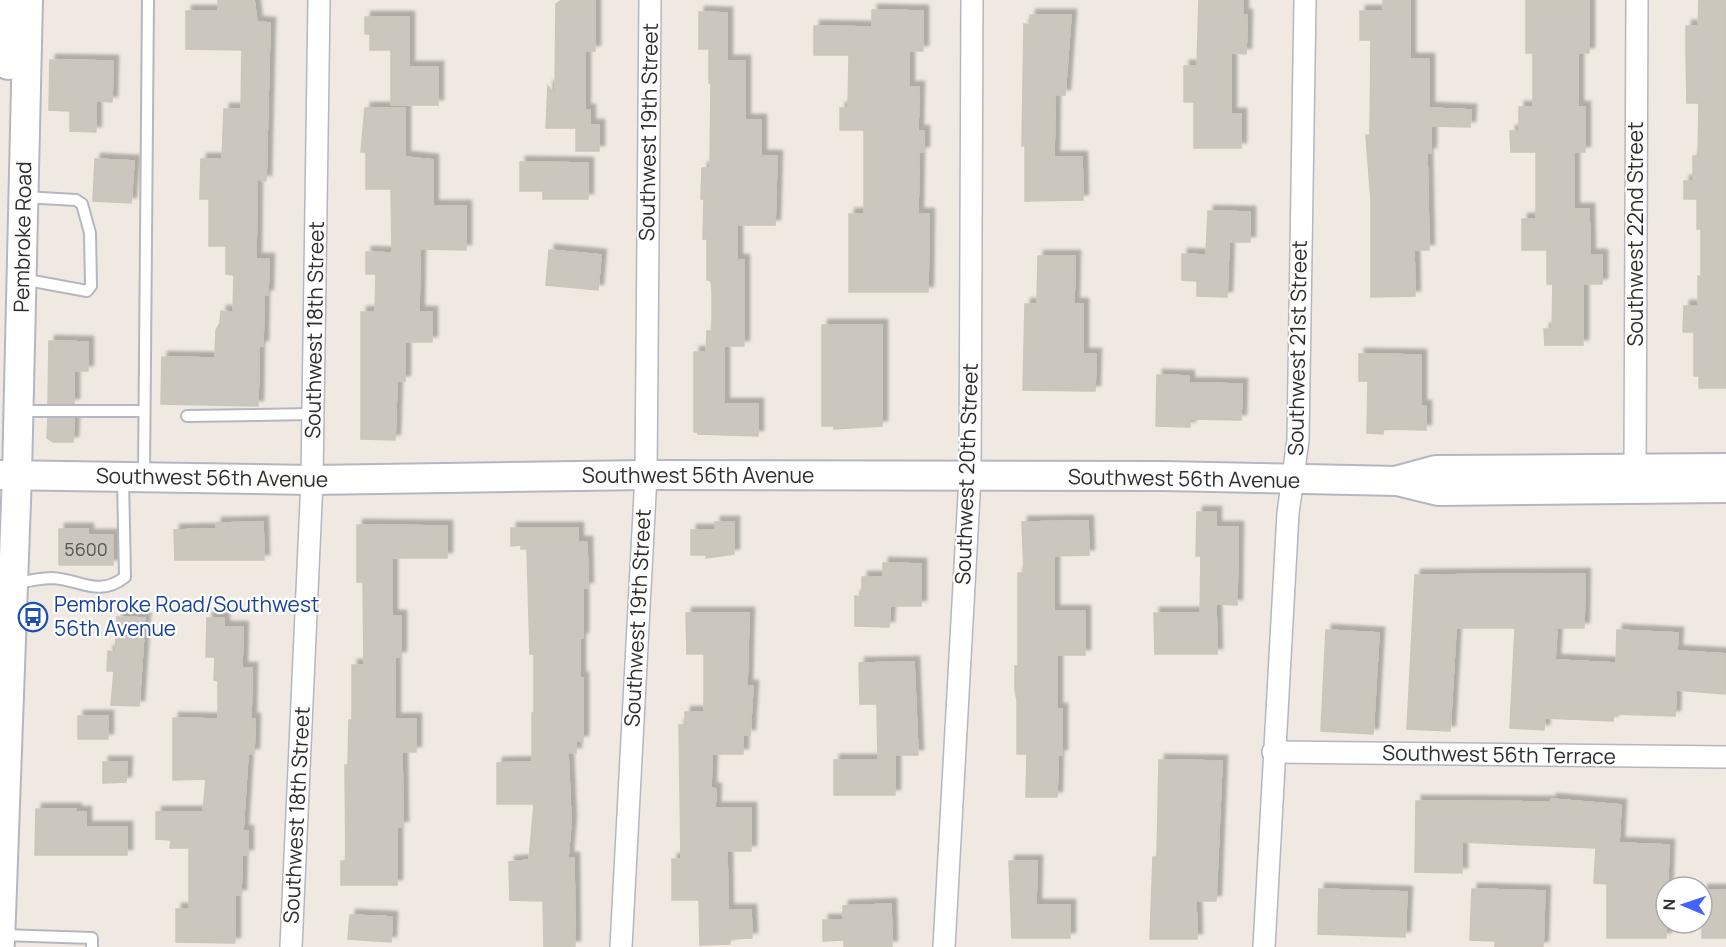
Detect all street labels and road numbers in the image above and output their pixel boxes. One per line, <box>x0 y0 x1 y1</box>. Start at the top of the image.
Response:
street label: Southwest 19th Street <box>632 23 664 241</box>
street label: Southwest 22nd Street <box>1621 122 1649 347</box>
street label: Pembroke Road <box>7 161 37 313</box>
street label: Southwest 18th Street <box>298 221 330 439</box>
street label: Southwest 21st Street <box>1281 240 1313 456</box>
street label: Southwest 20th Street <box>948 363 984 585</box>
street label: Southwest 56th Avenue <box>96 461 328 493</box>
street label: Southwest 56th Avenue <box>582 461 814 489</box>
street label: Southwest 56th Avenue <box>1068 462 1300 494</box>
street label: Southwest 19th Street <box>617 508 657 728</box>
street label: Southwest 18th Street <box>276 706 316 924</box>
street label: Southwest 56th Terrace <box>1382 738 1616 770</box>

